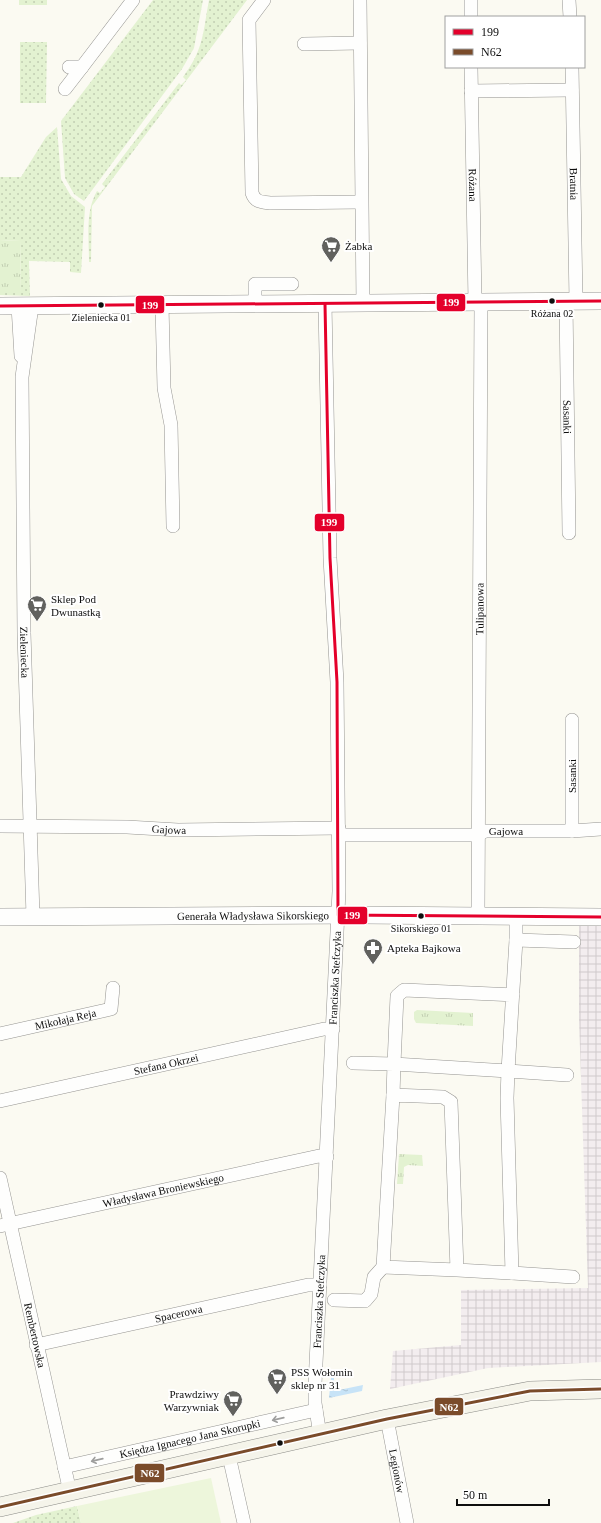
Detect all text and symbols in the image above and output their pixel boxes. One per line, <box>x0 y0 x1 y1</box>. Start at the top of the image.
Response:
legend <box>445 16 585 68</box>
text: 199 <box>481 25 499 39</box>
text: N62 <box>481 45 502 59</box>
street label: Różana <box>467 168 479 202</box>
street label: Bratnia <box>568 168 580 200</box>
supermarket icon: Żabka <box>320 235 342 263</box>
place label: Żabka <box>345 240 373 252</box>
line badge: 199 <box>436 293 466 312</box>
line badge: 199 <box>135 295 165 314</box>
text: 199 <box>443 296 460 308</box>
marker: Różana 02 <box>547 296 557 306</box>
text: 199 <box>142 299 159 311</box>
marker: Zieleniecka 01 <box>96 300 106 310</box>
place label: Różana 02 <box>531 308 573 319</box>
place label: Zieleniecka 01 <box>71 312 131 323</box>
street label: Sasanki <box>561 400 574 434</box>
line badge: 199 <box>314 513 345 532</box>
text: 199 <box>321 516 338 528</box>
street label: Tulipanowa <box>473 583 486 635</box>
place label: Sklep Pod Dwunastką <box>51 593 101 618</box>
supermarket icon: Sklep Pod Dwunastką <box>26 594 48 622</box>
street label: Zieleniecka <box>18 627 31 678</box>
street label: Sasanki <box>566 759 578 793</box>
street label: Gajowa <box>151 822 186 836</box>
street label: Gajowa <box>489 825 523 837</box>
line badge: 199 <box>337 906 368 925</box>
street label: Generała Władysława Sikorskiego <box>177 909 330 922</box>
text: 199 <box>344 909 361 921</box>
marker: Sikorskiego 01 <box>416 911 426 921</box>
place label: Sikorskiego 01 <box>391 923 451 934</box>
street label: Franciszka Stefczyka <box>326 931 343 1025</box>
pharmacy icon: Apteka Bajkowa <box>362 937 384 965</box>
place label: Apteka Bajkowa <box>387 942 461 954</box>
street label: Mikołaja Reja <box>33 1007 97 1032</box>
street label: Stefana Okrzei <box>133 1051 199 1077</box>
street label: Władysława Broniewskiego <box>101 1171 225 1209</box>
street label: Franciszka Stefczyka <box>311 1254 327 1349</box>
street label: Rembertowska <box>22 1302 48 1369</box>
street label: Spacerowa <box>154 1302 204 1325</box>
place label: PSS Wołomin sklep nr 31 <box>291 1366 353 1391</box>
supermarket icon: PSS Wołomin sklep nr 31 <box>266 1367 288 1395</box>
place label: Prawdziwy Warzywniak <box>164 1388 219 1413</box>
supermarket icon: Prawdziwy Warzywniak <box>222 1389 244 1417</box>
line badge: N62 <box>434 1397 464 1416</box>
text: N62 <box>440 1401 459 1413</box>
one-way arrow <box>272 1415 285 1423</box>
street label: Księdza Ignacego Jana Skorupki <box>118 1417 261 1460</box>
unlabelled marker <box>275 1438 285 1448</box>
street label: Legionów <box>387 1448 407 1494</box>
one-way arrow <box>91 1456 104 1464</box>
line badge: N62 <box>134 1463 165 1483</box>
text: N62 <box>141 1467 160 1479</box>
scale bar <box>457 1481 549 1507</box>
text: 50 m <box>463 1488 488 1502</box>

